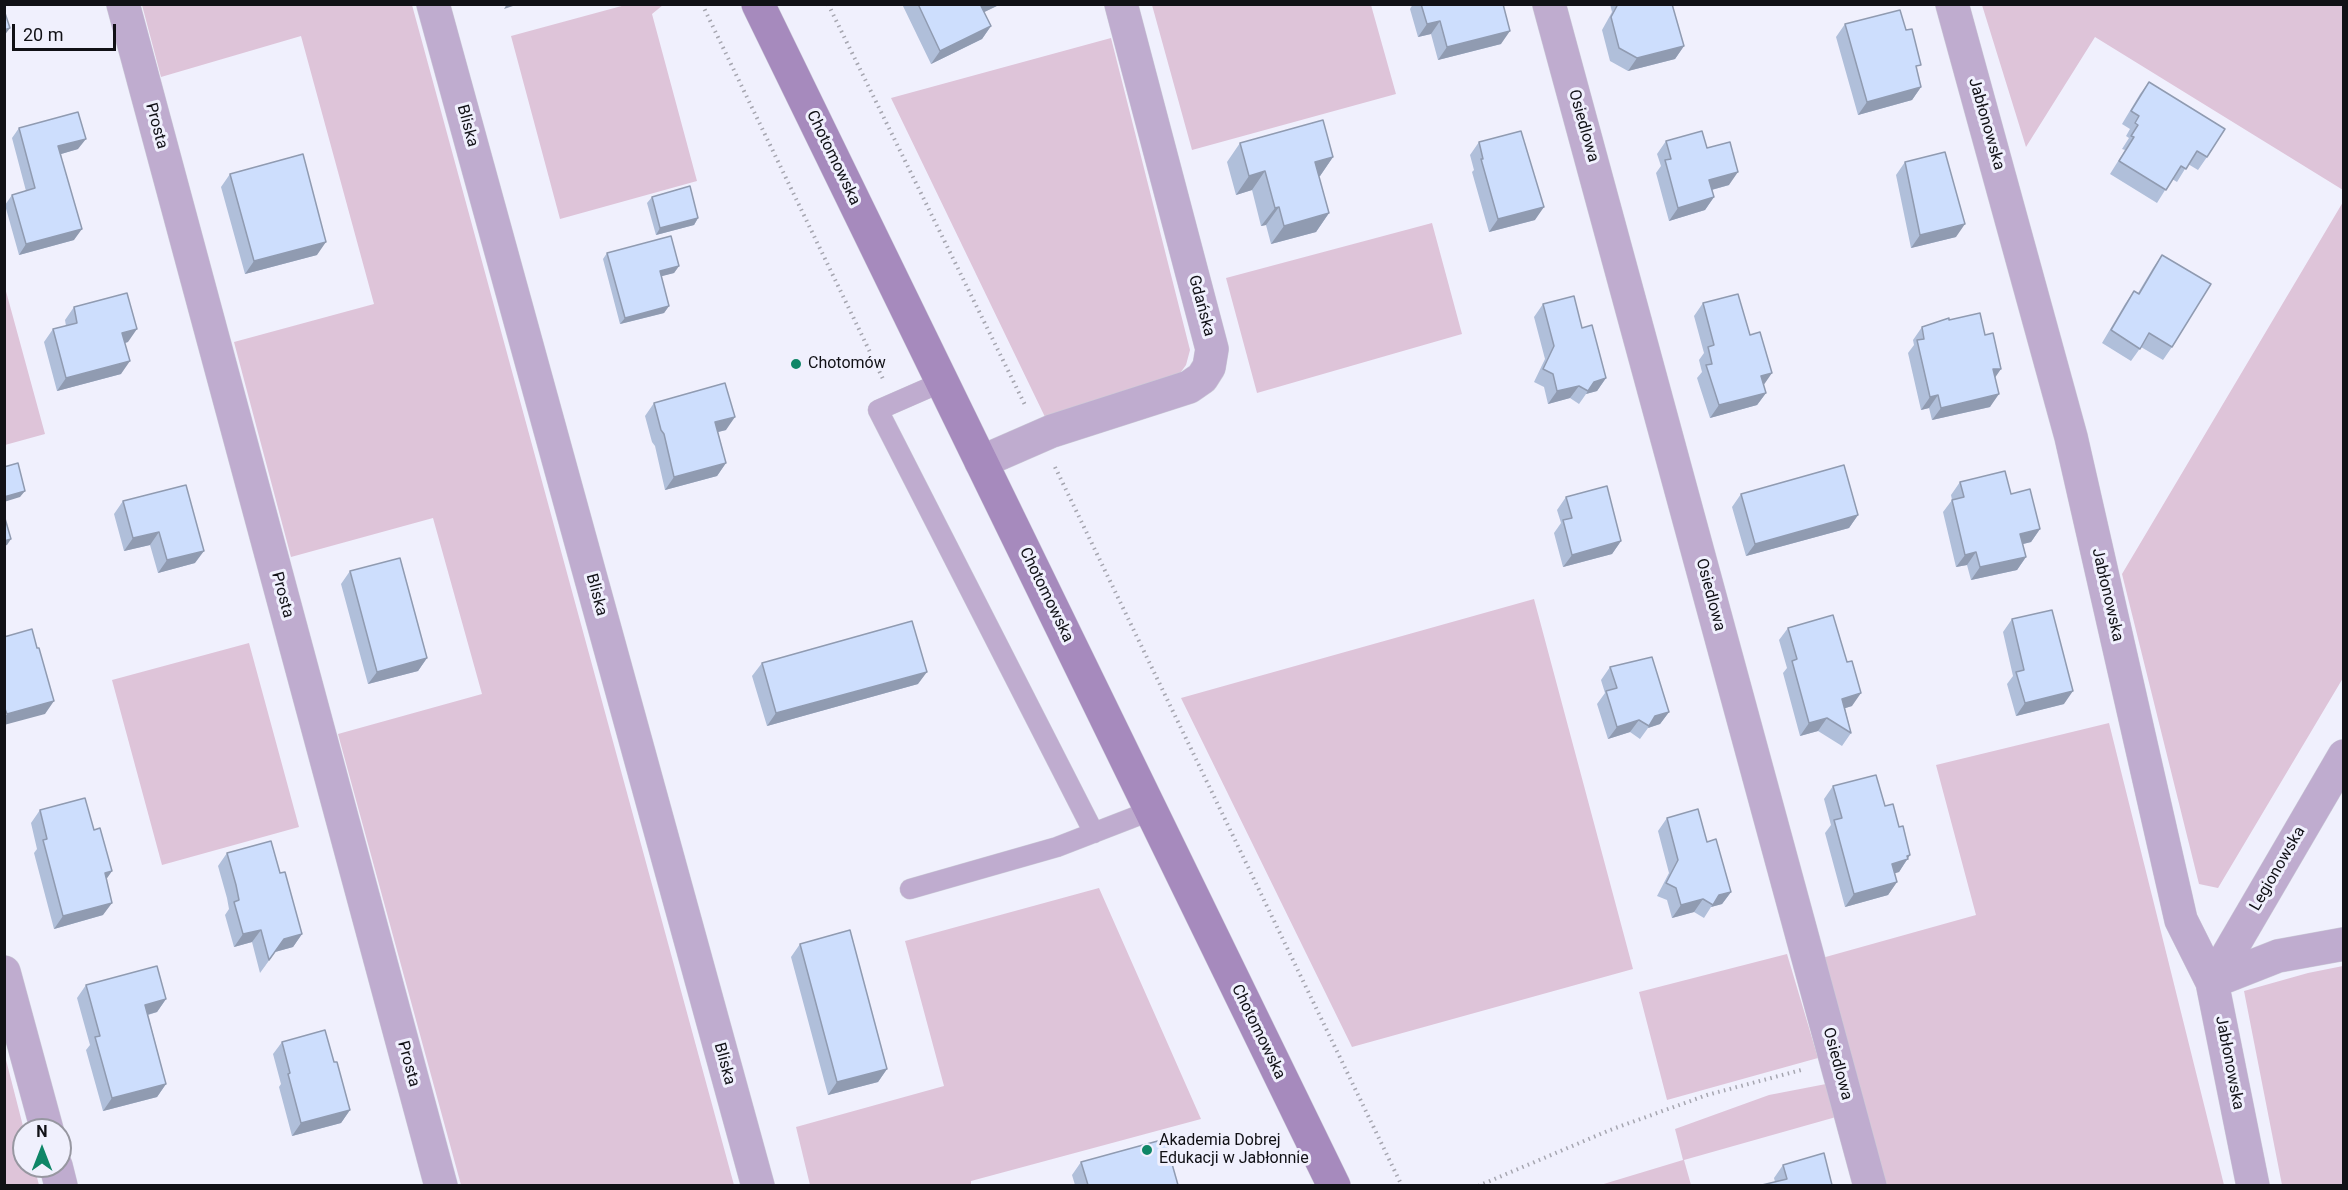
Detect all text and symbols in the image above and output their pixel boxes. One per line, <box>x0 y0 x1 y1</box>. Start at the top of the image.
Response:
scale bar <box>15 12 118 50</box>
text: 20 m <box>23 24 63 45</box>
street label: Jabłonowska <box>1964 76 2008 172</box>
street label: Osiedlowa <box>1564 88 1602 164</box>
street label: Prosta <box>141 101 171 151</box>
street label: Bliska <box>452 103 482 149</box>
street label: Chotomowska <box>802 108 864 208</box>
street label: Gdańska <box>1184 273 1218 339</box>
place label: Chotomów <box>808 354 886 374</box>
marker: Chotomów <box>789 357 803 371</box>
street label: Chotomowska <box>1015 545 1077 645</box>
street label: Jabłonowska <box>2087 547 2127 643</box>
street label: Osiedlowa <box>1691 557 1729 633</box>
street label: Prosta <box>267 570 297 620</box>
street label: Bliska <box>581 572 611 618</box>
street label: Legionowska <box>2246 823 2310 915</box>
street label: Chotomowska <box>1227 982 1289 1082</box>
street label: Jabłonowska <box>2211 1015 2247 1111</box>
street label: Osiedlowa <box>1818 1026 1856 1102</box>
street label: Prosta <box>393 1039 423 1089</box>
street label: Bliska <box>709 1041 739 1087</box>
north arrow <box>12 1118 72 1178</box>
text: N <box>36 1122 48 1141</box>
place label: Akademia Dobrej Edukacji w Jabłonnie <box>1159 1131 1309 1169</box>
marker: Akademia Dobrej Edukacji w Jabłonnie <box>1140 1143 1154 1157</box>

